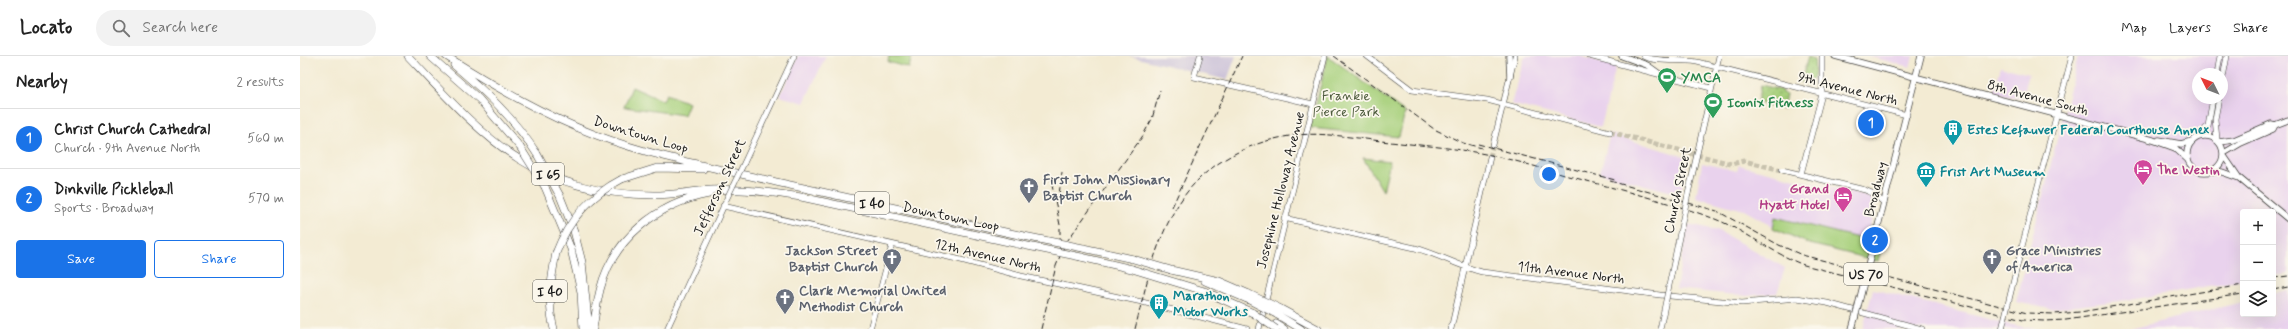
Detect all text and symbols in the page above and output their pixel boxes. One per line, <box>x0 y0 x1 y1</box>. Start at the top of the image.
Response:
search box <box>96 10 376 46</box>
text: Locato <box>20 15 72 40</box>
icon: search <box>110 17 132 39</box>
text: Search here <box>142 18 218 38</box>
text: Map <box>2121 19 2147 37</box>
text: Layers <box>2169 19 2211 37</box>
text: Share <box>2233 19 2268 37</box>
sports icon: YMCA <box>1656 66 1678 94</box>
street label: 9th Avenue North <box>1796 68 1900 110</box>
north arrow <box>2192 68 2228 104</box>
place label: YMCA <box>1681 69 1721 87</box>
text: Nearby <box>16 71 68 93</box>
text: 2 results <box>237 74 284 91</box>
street label: 8th Avenue South <box>1985 76 2091 120</box>
park label: Frankie Pierce Park <box>1313 87 1379 121</box>
sports icon: Iconix Fitness <box>1702 91 1724 119</box>
place label: Iconix Fitness <box>1727 94 1814 112</box>
pin: 1 <box>1858 108 1884 138</box>
street label: Josephine Holloway Avenue <box>1253 110 1309 271</box>
street label: Downtown Loop <box>591 112 690 158</box>
building icon: Estes Kefauver Federal Courthouse Annex <box>1942 118 1964 146</box>
text: Christ Church Cathedral <box>54 120 210 140</box>
place label: Estes Kefauver Federal Courthouse Annex <box>1967 121 2210 139</box>
text: 1 <box>26 130 32 147</box>
text: 560 m <box>247 130 284 147</box>
street label: Jefferson Street <box>689 135 751 239</box>
text: Church · 9th Avenue North <box>54 140 200 157</box>
street label: Church Street <box>1660 144 1696 235</box>
hotel icon: The Westin <box>2132 158 2154 186</box>
street label: Broadway <box>1860 160 1891 219</box>
museum icon: Frist Art Museum <box>1915 160 1937 188</box>
place label: The Westin <box>2157 161 2220 179</box>
road number: I 65 <box>532 163 564 185</box>
place label: Frist Art Museum <box>1940 163 2046 181</box>
your location <box>1539 164 1559 184</box>
place label: First John Missionary Baptist Church <box>1043 171 1171 205</box>
church icon: First John Missionary Baptist Church <box>1018 176 1040 204</box>
text: Dinkville Pickleball <box>54 180 174 200</box>
place label: Grand Hyatt Hotel <box>1759 180 1829 214</box>
hotel icon: Grand Hyatt Hotel <box>1832 185 1854 213</box>
text: 2 <box>26 190 32 207</box>
text: 570 m <box>248 190 284 207</box>
road number: I 40 <box>855 192 889 214</box>
street label: Downtown Loop <box>901 198 1001 236</box>
text: Sports · Broadway <box>54 200 154 217</box>
map controls <box>2240 209 2276 317</box>
button: + <box>2240 209 2276 245</box>
pin: 2 <box>1862 225 1888 255</box>
street label: 12th Avenue North <box>933 235 1043 277</box>
button: Save <box>16 240 146 278</box>
button: Share <box>154 240 284 278</box>
place label: Jackson Street Baptist Church <box>785 242 878 276</box>
place label: Grace Ministries of America <box>2006 242 2102 276</box>
button: − <box>2240 245 2276 281</box>
church icon: Jackson Street Baptist Church <box>881 247 903 275</box>
church icon: Grace Ministries of America <box>1981 247 2003 275</box>
street label: 11th Avenue North <box>1516 257 1626 289</box>
road number: US 70 <box>1844 263 1888 285</box>
road number: I 40 <box>533 280 567 302</box>
button: layers <box>2240 281 2276 317</box>
place label: Clark Memorial United Methodist Church <box>799 282 946 316</box>
church icon: Clark Memorial United Methodist Church <box>774 287 796 315</box>
place label: Marathon Motor Works <box>1173 287 1249 321</box>
building icon: Marathon Motor Works <box>1148 292 1170 320</box>

